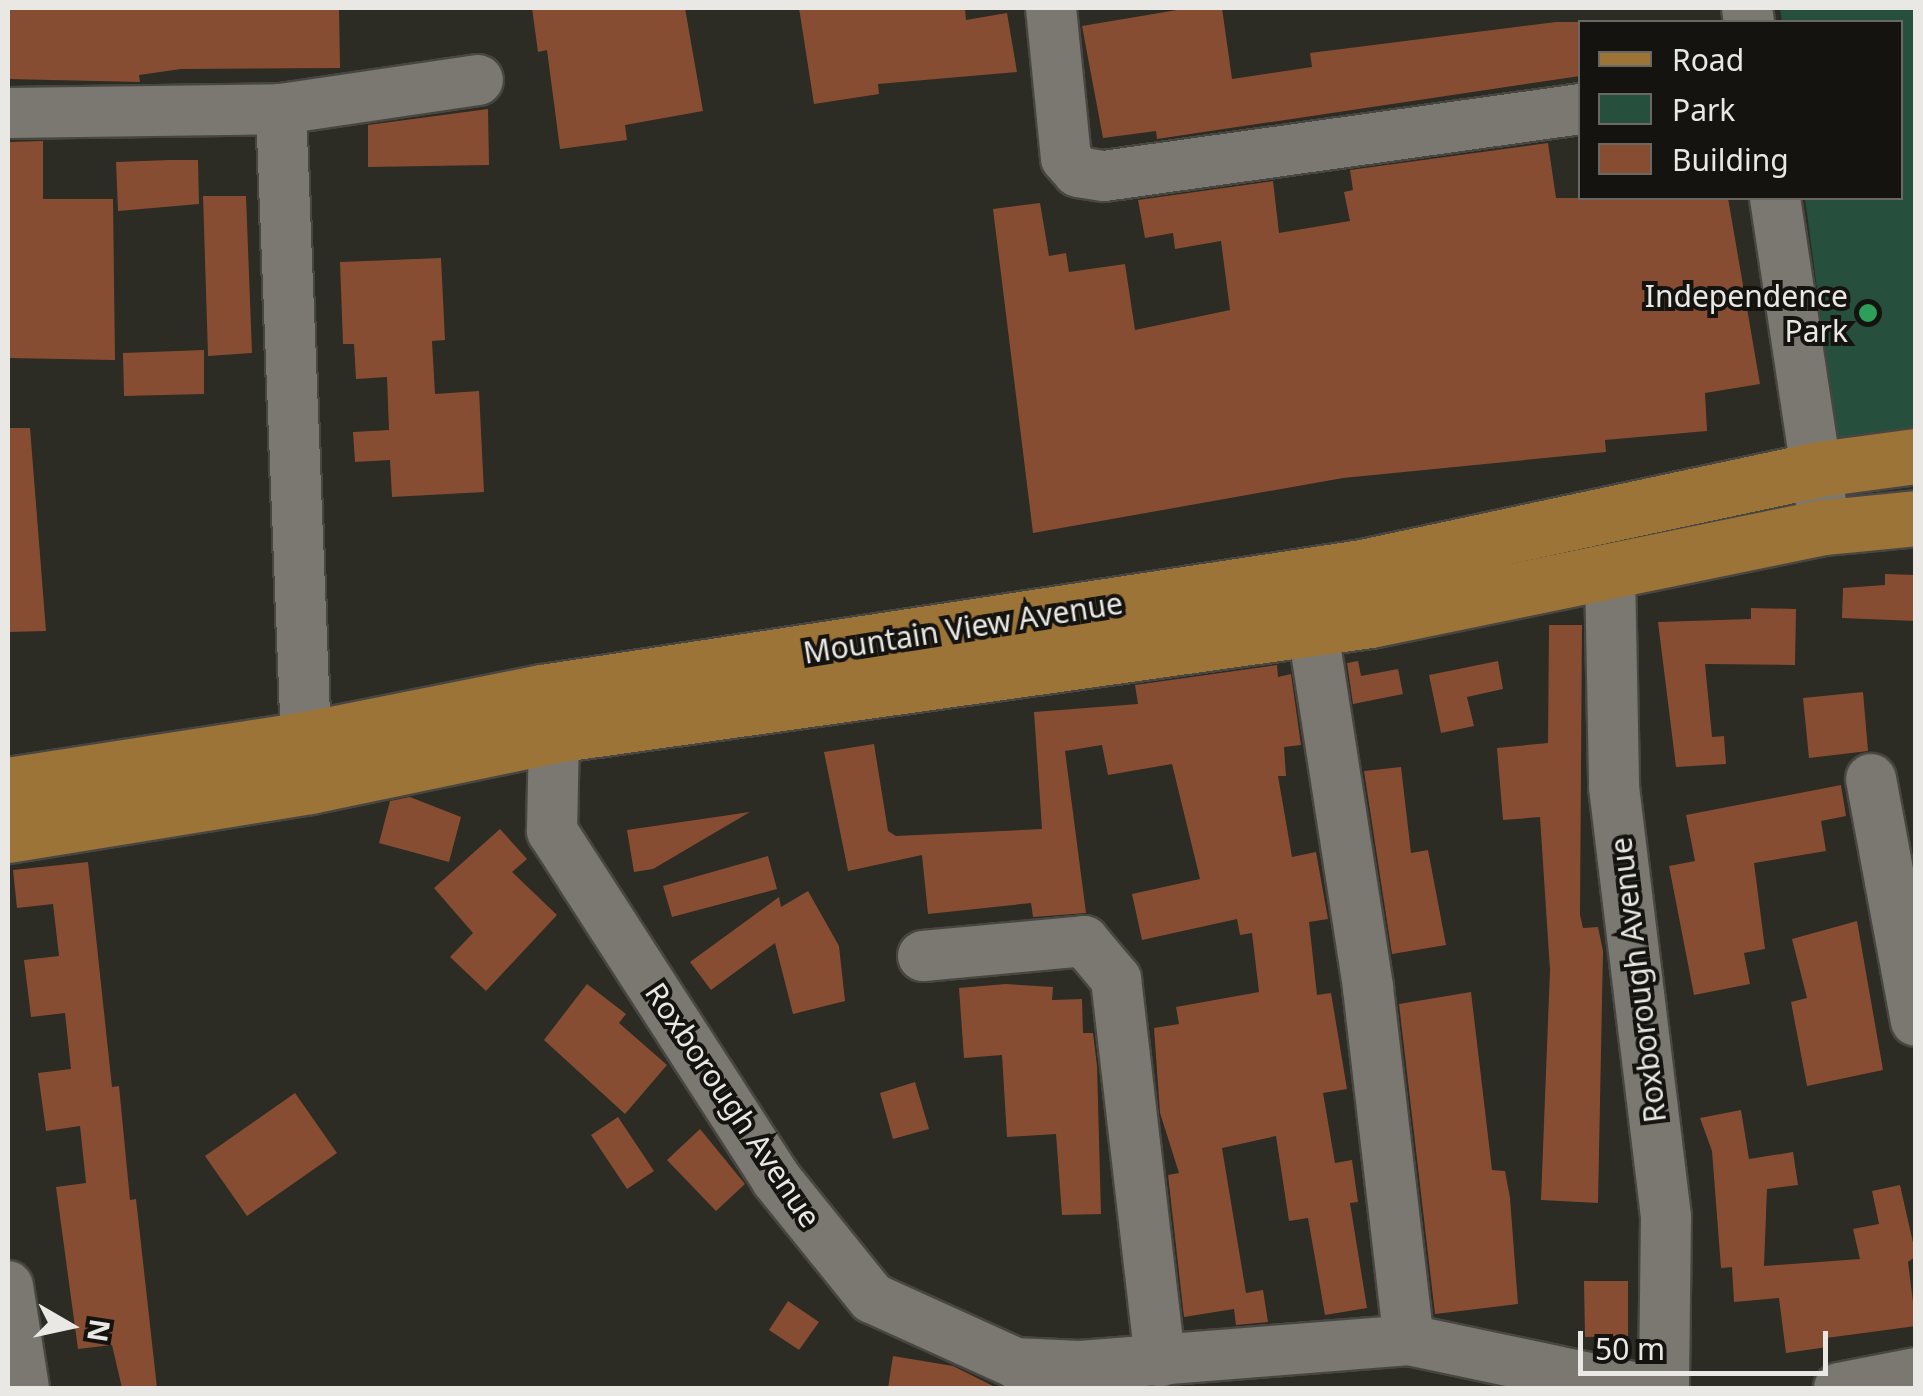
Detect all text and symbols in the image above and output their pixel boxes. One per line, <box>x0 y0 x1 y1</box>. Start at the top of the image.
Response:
legend <box>1578 20 1903 200</box>
text: Road <box>1672 39 1744 80</box>
text: Park <box>1672 89 1735 130</box>
text: Building <box>1672 139 1789 180</box>
place label: Independence Park <box>1645 278 1848 348</box>
marker: Independence Park <box>1857 302 1879 324</box>
street label: Mountain View Avenue <box>801 585 1125 671</box>
street label: Roxborough Avenue <box>1603 835 1673 1125</box>
street label: Roxborough Avenue <box>638 976 828 1234</box>
north arrow <box>20 1276 120 1376</box>
scale bar <box>1583 1311 1833 1373</box>
text: N <box>79 1316 120 1345</box>
text: 50 m <box>1595 1328 1665 1369</box>

